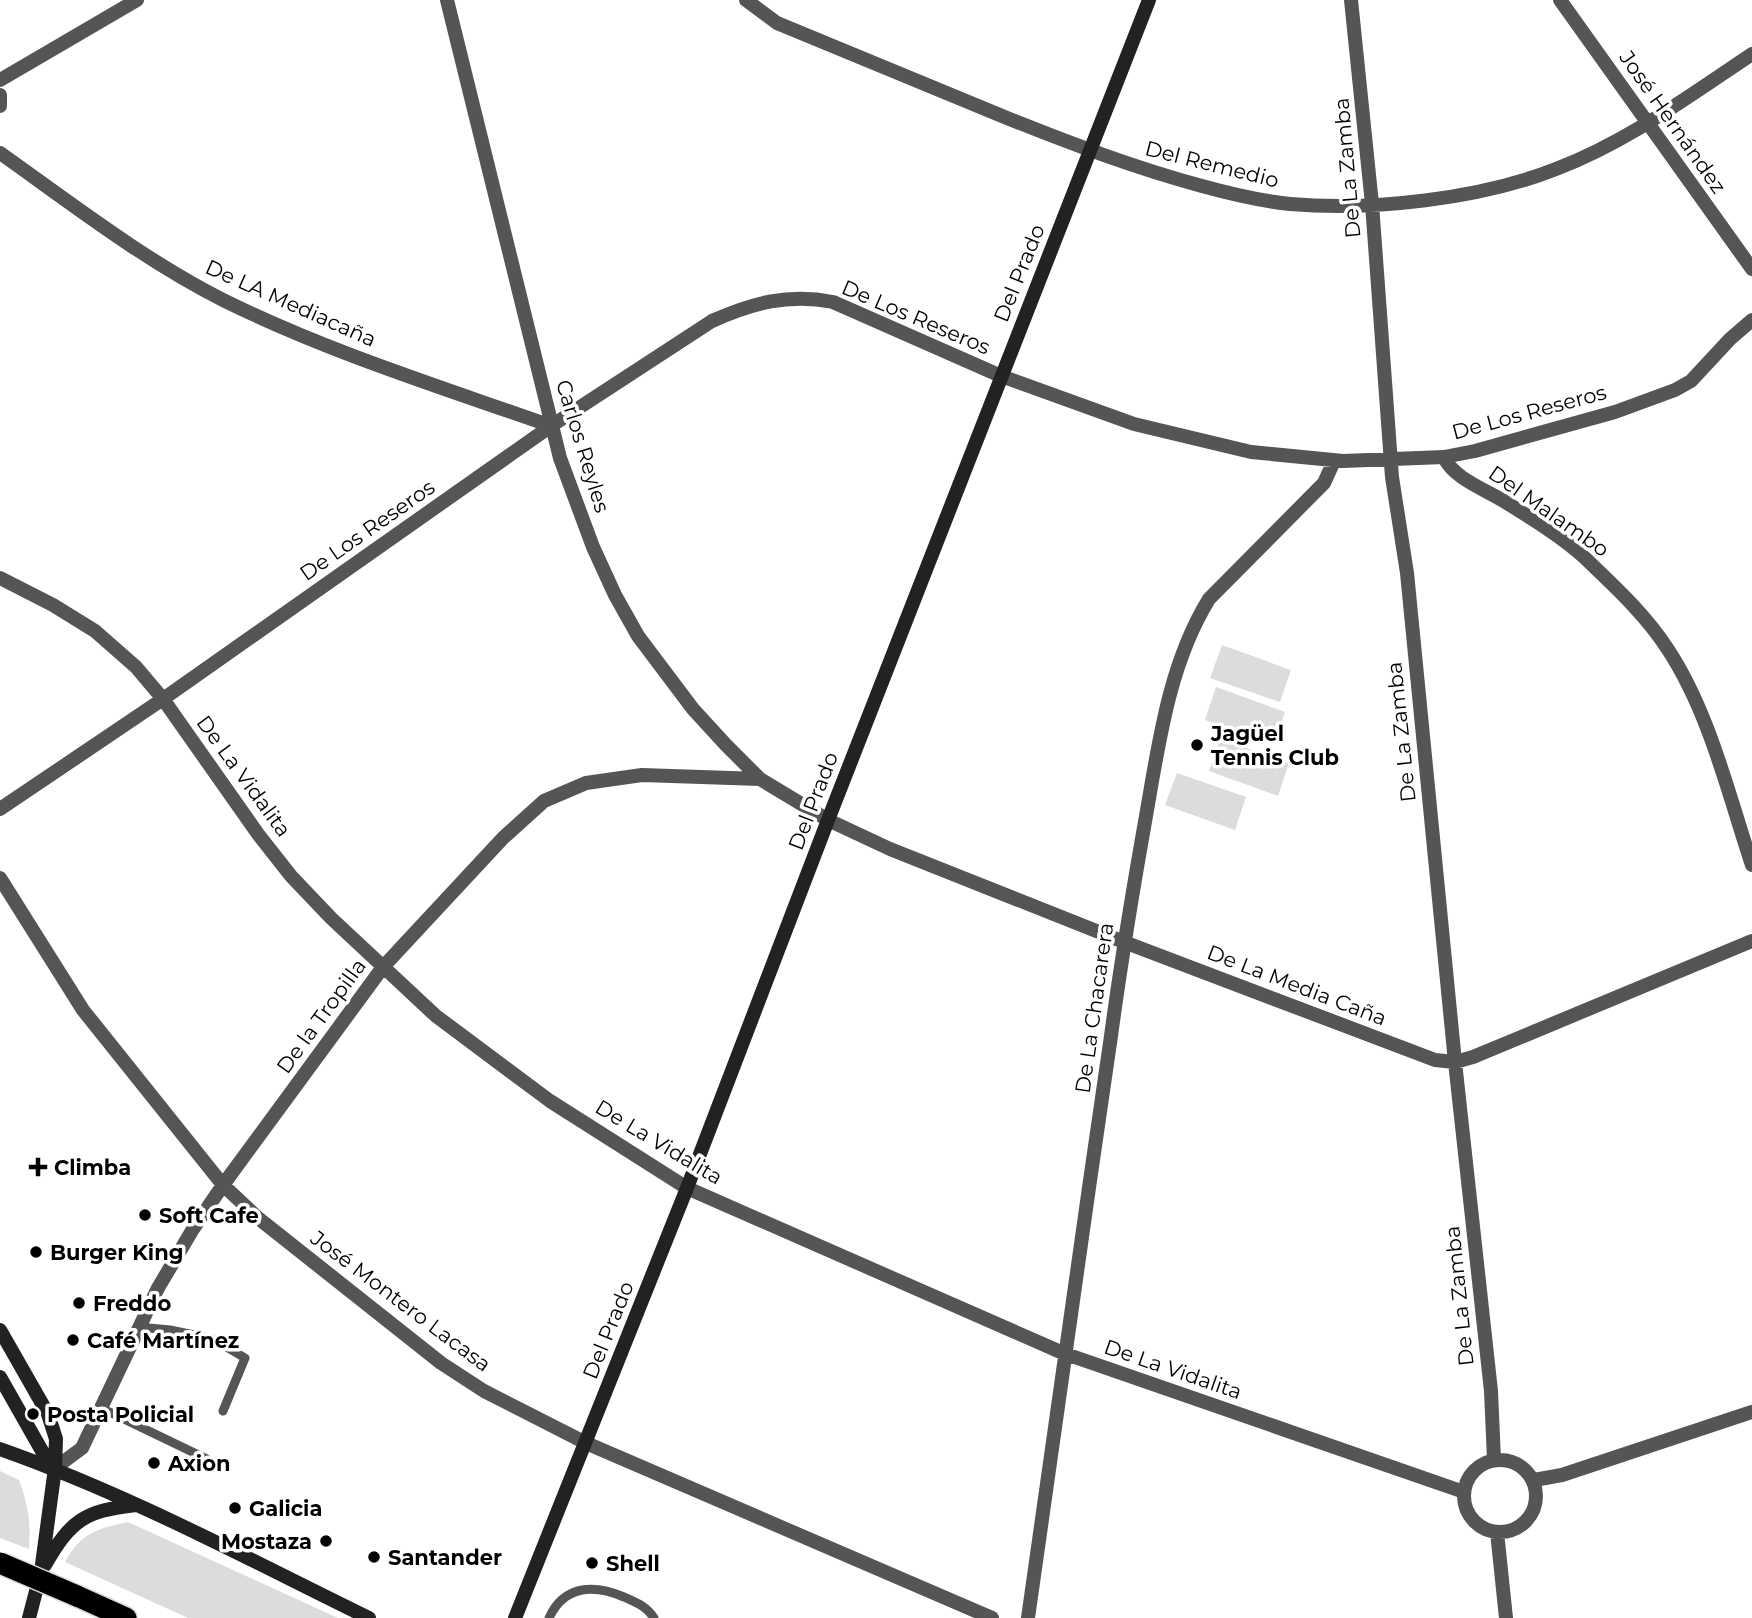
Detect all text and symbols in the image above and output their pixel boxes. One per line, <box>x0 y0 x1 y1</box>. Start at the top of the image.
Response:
street label: José Hernández <box>1614 45 1732 198</box>
street label: De La Zamba <box>1328 97 1366 239</box>
street label: Del Remedio <box>1142 135 1282 193</box>
street label: Del Prado <box>988 220 1050 326</box>
street label: De LA Mediacaña <box>202 254 380 352</box>
street label: De Los Reseros <box>838 274 994 360</box>
street label: Carlos Reyles <box>551 377 615 515</box>
street label: De Los Reseros <box>1449 379 1609 445</box>
street label: Del Malambo <box>1484 460 1614 562</box>
street label: De Los Reseros <box>295 474 439 586</box>
street label: De La Zamba <box>1381 661 1421 803</box>
street label: De La Vidalita <box>192 710 296 842</box>
place label: Jagüel Tennis Club <box>1210 721 1339 770</box>
marker: Jagüel Tennis Club <box>1189 737 1205 753</box>
street label: Del Prado <box>783 748 843 854</box>
street label: De La Chacarera <box>1070 921 1118 1095</box>
street label: De La Media Caña <box>1204 939 1390 1031</box>
street label: De la Tropilla <box>271 954 371 1078</box>
street label: De La Vidalita <box>591 1094 727 1190</box>
place label: Climba <box>54 1155 131 1180</box>
marker: Climba <box>28 1157 48 1177</box>
place label: Soft Cafe <box>159 1203 259 1228</box>
marker: Soft Cafe <box>137 1207 153 1223</box>
street label: José Montero Lacasa <box>305 1225 496 1377</box>
street label: De La Zamba <box>1439 1225 1479 1367</box>
place label: Burger King <box>50 1240 183 1265</box>
marker: Burger King <box>28 1244 44 1260</box>
street label: Del Prado <box>577 1277 639 1383</box>
place label: Freddo <box>93 1291 171 1316</box>
marker: Freddo <box>71 1295 87 1311</box>
place label: Café Martínez <box>87 1328 239 1353</box>
marker: Café Martínez <box>65 1332 81 1348</box>
street label: De La Vidalita <box>1101 1334 1245 1404</box>
place label: Posta Policial <box>47 1402 194 1427</box>
marker: Posta Policial <box>25 1406 41 1422</box>
place label: Axion <box>167 1451 230 1476</box>
marker: Axion <box>146 1455 162 1471</box>
place label: Galicia <box>249 1496 322 1521</box>
marker: Galicia <box>227 1500 243 1516</box>
place label: Mostaza <box>221 1529 312 1554</box>
marker: Mostaza <box>318 1533 334 1549</box>
place label: Santander <box>388 1545 502 1570</box>
marker: Santander <box>366 1549 382 1565</box>
place label: Shell <box>606 1551 660 1576</box>
marker: Shell <box>584 1555 600 1571</box>

